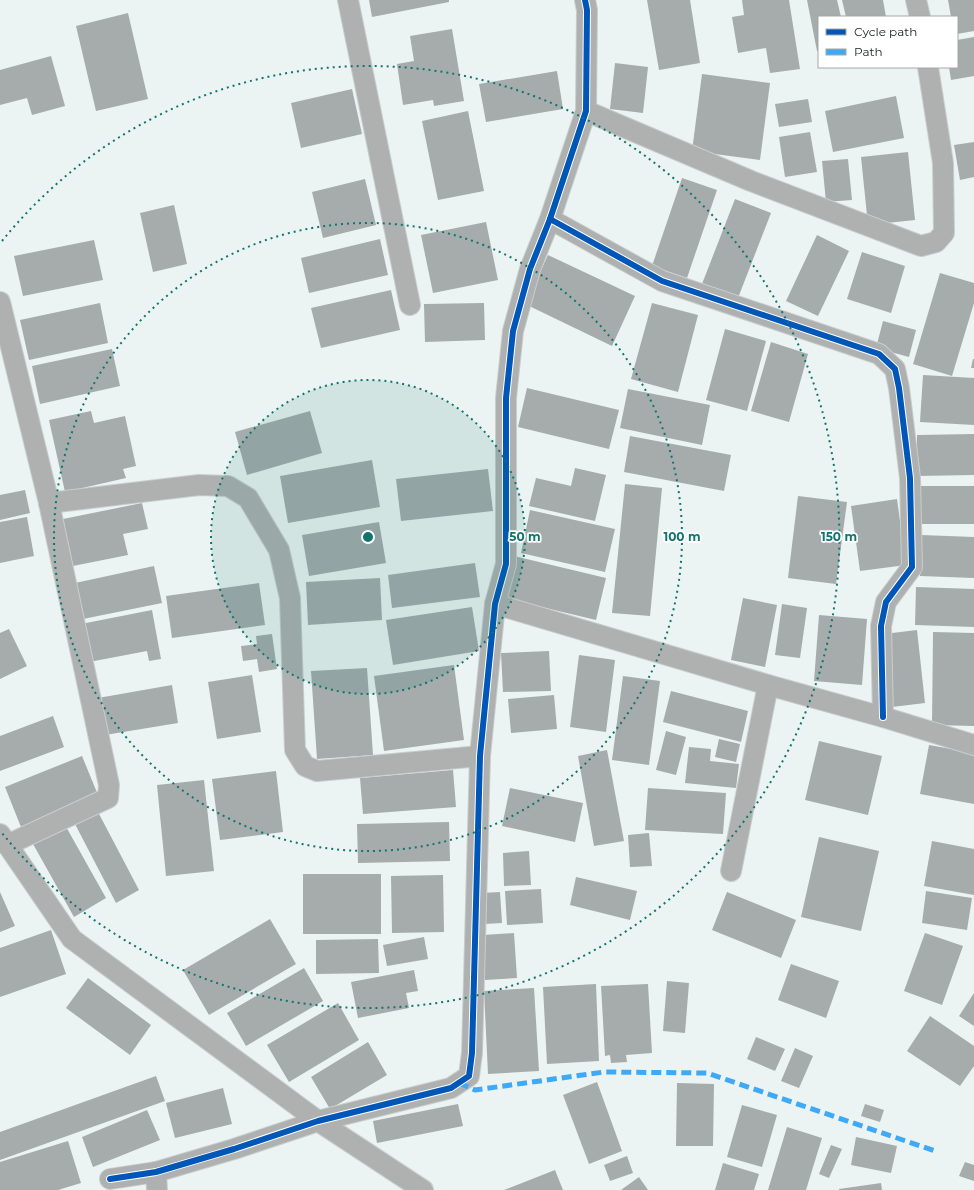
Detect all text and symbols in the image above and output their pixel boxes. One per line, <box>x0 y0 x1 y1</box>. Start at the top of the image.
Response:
legend <box>818 16 958 68</box>
text: Cycle path <box>854 24 917 39</box>
text: Path <box>854 44 883 59</box>
text: 50 m <box>509 529 541 544</box>
text: 100 m <box>664 529 700 544</box>
text: 150 m <box>821 529 857 544</box>
centre of rings <box>361 530 375 544</box>

